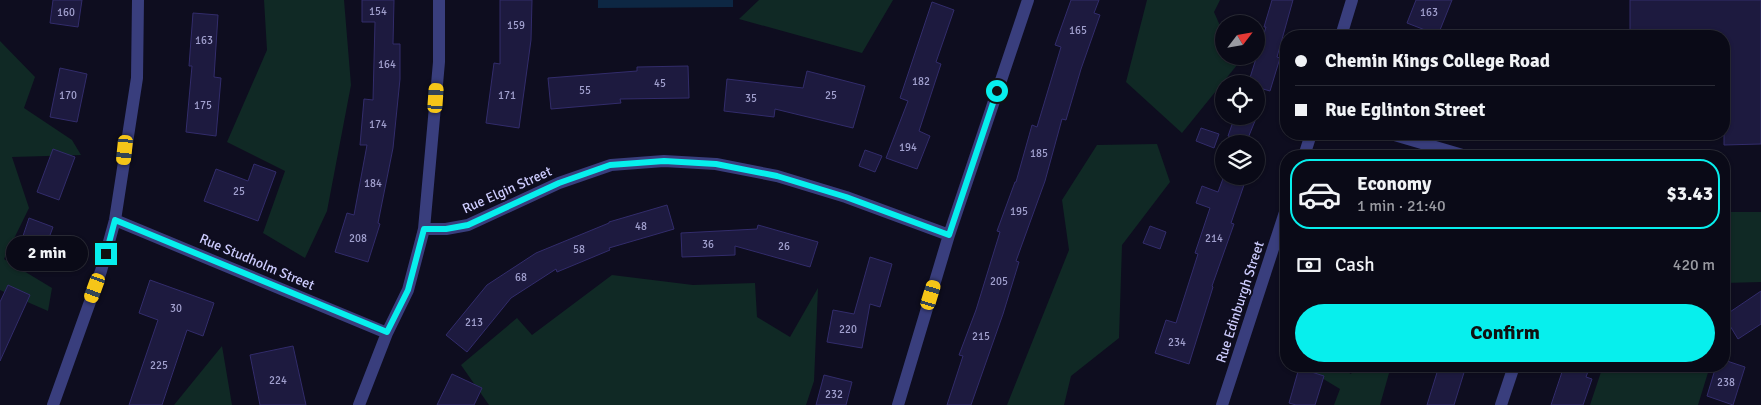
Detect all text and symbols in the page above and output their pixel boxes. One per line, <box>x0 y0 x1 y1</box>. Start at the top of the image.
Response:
house number: 154 <box>369 5 387 18</box>
house number: 160 <box>57 6 75 19</box>
house number: 163 <box>1420 6 1438 19</box>
north arrow <box>1215 15 1265 65</box>
map controls <box>1215 15 1265 185</box>
house number: 159 <box>507 19 525 32</box>
house number: 165 <box>1069 24 1087 37</box>
house number: 163 <box>195 34 213 47</box>
text: Chemin Kings College Road <box>1325 49 1550 73</box>
house number: 164 <box>378 58 396 71</box>
house number: 182 <box>912 75 930 88</box>
button: locate <box>1215 75 1265 125</box>
house number: 45 <box>654 77 666 90</box>
route start <box>986 80 1008 102</box>
car <box>427 83 444 113</box>
house number: 55 <box>579 84 591 97</box>
house number: 170 <box>59 89 77 102</box>
house number: 171 <box>498 89 516 102</box>
house number: 25 <box>825 89 837 102</box>
house number: 35 <box>745 92 757 105</box>
text: Rue Eglinton Street <box>1325 98 1485 122</box>
house number: 175 <box>194 99 212 112</box>
house number: 174 <box>369 118 387 131</box>
car <box>115 134 134 166</box>
button: layers <box>1215 135 1265 185</box>
house number: 194 <box>899 141 917 154</box>
house number: 185 <box>1030 147 1048 160</box>
street label: Rue Elgin Street <box>460 163 554 217</box>
icon: car <box>1297 172 1342 217</box>
text: Economy <box>1357 172 1431 196</box>
house number: 184 <box>364 177 382 190</box>
text: $3.43 <box>1667 182 1713 206</box>
house number: 25 <box>233 185 245 198</box>
text: 1 min · 21:40 <box>1357 196 1446 216</box>
house number: 195 <box>1010 205 1028 218</box>
house number: 48 <box>635 220 647 233</box>
street label: Rue Studholm Street <box>197 230 317 294</box>
house number: 208 <box>349 232 367 245</box>
house number: 214 <box>1205 232 1223 245</box>
callout: 2 min <box>6 236 88 272</box>
house number: 36 <box>702 238 714 251</box>
street label: Rue Edinburgh Street <box>1212 239 1268 365</box>
house number: 26 <box>778 240 790 253</box>
text: 2 min <box>28 243 66 263</box>
route end <box>95 243 117 265</box>
house number: 58 <box>573 243 585 256</box>
icon: cash <box>1295 251 1323 279</box>
text: Cash <box>1335 253 1375 277</box>
text: 420 m <box>1673 255 1715 275</box>
car <box>82 271 107 305</box>
house number: 68 <box>515 271 527 284</box>
house number: 205 <box>990 275 1008 288</box>
car <box>919 278 942 312</box>
house number: 30 <box>170 302 182 315</box>
button: Confirm <box>1295 304 1715 362</box>
house number: 213 <box>465 316 483 329</box>
house number: 220 <box>839 323 857 336</box>
house number: 215 <box>972 330 990 343</box>
house number: 234 <box>1168 336 1186 349</box>
house number: 225 <box>150 359 168 372</box>
house number: 224 <box>269 374 287 387</box>
house number: 238 <box>1717 376 1735 389</box>
house number: 232 <box>825 388 843 401</box>

